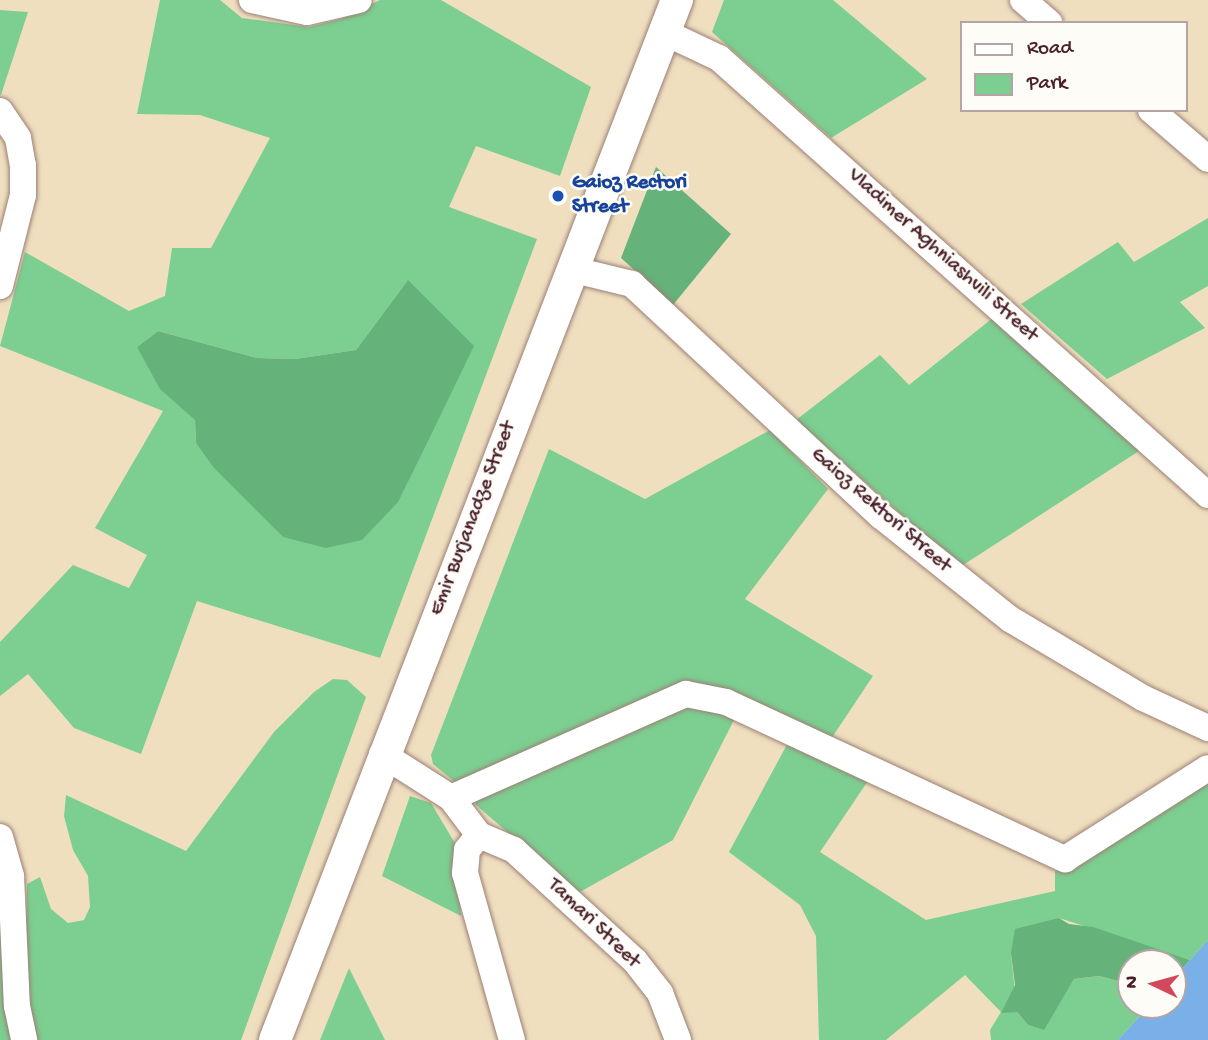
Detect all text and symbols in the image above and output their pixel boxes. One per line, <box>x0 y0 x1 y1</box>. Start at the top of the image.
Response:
legend <box>960 21 1187 112</box>
text: Road <box>1027 37 1073 62</box>
text: Park <box>1027 72 1067 97</box>
street label: Vladimer Aghniashvili Street <box>842 164 1042 348</box>
place label: Gaioz Rectori Street <box>572 171 687 221</box>
marker: Gaioz Rectori Street <box>550 188 566 204</box>
street label: Emir Burjanadze Street <box>425 418 523 620</box>
street label: Gaioz Rektori Street <box>804 443 956 579</box>
street label: Tamari Street <box>541 874 645 974</box>
north arrow <box>1117 949 1187 1019</box>
text: N <box>1121 975 1145 989</box>

